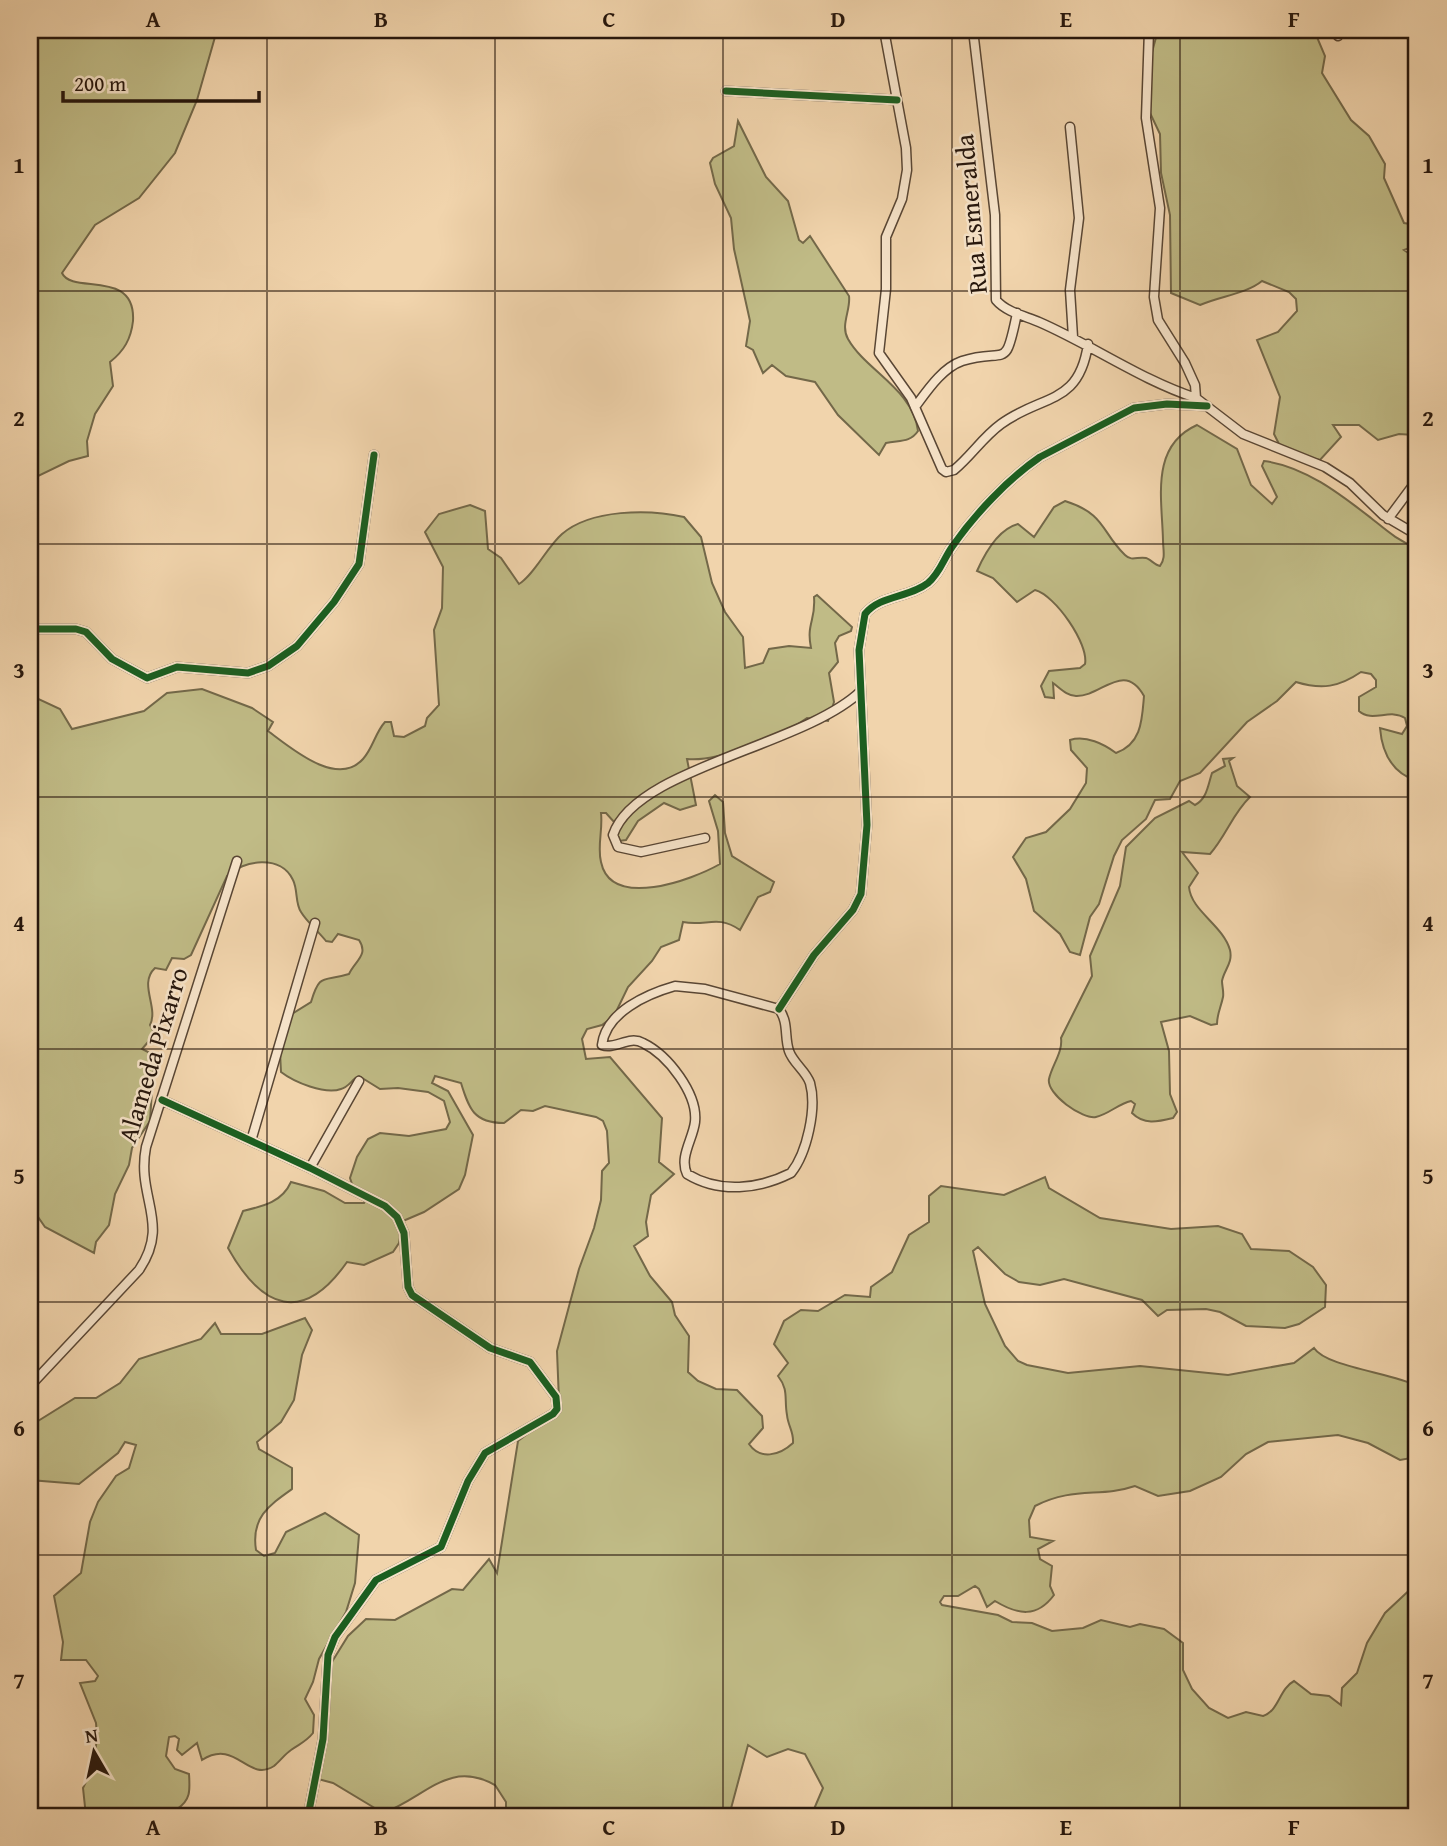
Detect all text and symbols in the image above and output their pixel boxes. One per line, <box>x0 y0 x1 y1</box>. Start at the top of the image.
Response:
text: A <box>146 2 161 35</box>
text: B <box>374 2 388 35</box>
text: C <box>602 2 616 35</box>
text: D <box>831 2 846 35</box>
text: E <box>1060 2 1072 35</box>
text: F <box>1288 2 1300 35</box>
scale bar <box>63 60 259 104</box>
text: 200 m <box>74 68 126 99</box>
street label: Rua Esmeralda <box>944 132 997 296</box>
text: 1 <box>13 148 25 181</box>
text: 1 <box>1422 148 1434 181</box>
text: 2 <box>13 401 25 434</box>
text: 2 <box>1422 401 1434 434</box>
text: 3 <box>13 653 25 686</box>
text: 3 <box>1422 653 1434 686</box>
text: 4 <box>13 906 25 939</box>
text: 4 <box>1422 906 1434 939</box>
street label: Alameda Pixarro <box>107 962 198 1147</box>
text: 5 <box>13 1159 25 1192</box>
text: 5 <box>1422 1159 1434 1192</box>
text: 6 <box>13 1411 25 1444</box>
text: 6 <box>1422 1411 1434 1444</box>
text: 7 <box>13 1664 25 1697</box>
text: 7 <box>1422 1664 1434 1697</box>
north arrow <box>60 1716 130 1786</box>
text: N <box>83 1720 100 1750</box>
text: A <box>146 1810 161 1843</box>
text: B <box>374 1810 388 1843</box>
text: C <box>602 1810 616 1843</box>
text: D <box>831 1810 846 1843</box>
text: E <box>1060 1810 1072 1843</box>
text: F <box>1288 1810 1300 1843</box>

